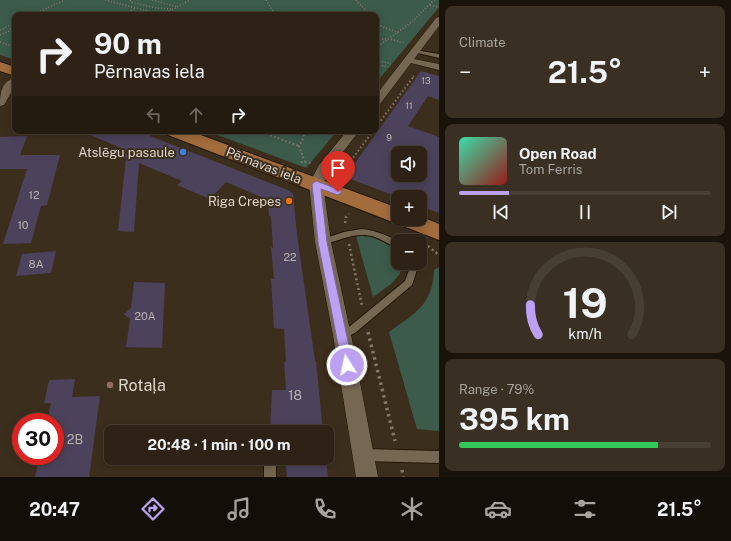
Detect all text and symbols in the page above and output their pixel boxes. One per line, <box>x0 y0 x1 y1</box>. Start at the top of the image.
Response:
text: 90 m <box>94 27 162 60</box>
icon: right <box>28 28 80 80</box>
text: Climate <box>459 35 506 50</box>
text: 21.5° <box>548 54 622 90</box>
text: − <box>459 59 471 85</box>
text: + <box>699 59 711 85</box>
text: Pērnavas iela <box>94 61 205 82</box>
house number: 13 <box>421 75 431 86</box>
house number: 11 <box>405 100 413 111</box>
icon: left <box>143 104 165 126</box>
icon: ahead <box>185 104 207 126</box>
icon: right <box>227 104 249 126</box>
house number: 9 <box>386 132 392 143</box>
street label: Pērnavas iela <box>224 144 304 187</box>
place label: Atslēgu pasaule <box>78 145 175 160</box>
text: Open Road <box>519 145 597 162</box>
map controls <box>391 146 427 270</box>
button: sound <box>391 146 427 182</box>
marker: Atslēgu pasaule <box>178 147 188 157</box>
pin <box>321 151 355 192</box>
icon: arrive <box>327 157 349 179</box>
text: Tom Ferris <box>519 162 582 177</box>
house number: 12 <box>28 189 40 201</box>
button: + <box>391 190 427 226</box>
place label: Riga Crepes <box>208 194 281 209</box>
marker: Riga Crepes <box>284 196 294 206</box>
icon: previous <box>490 201 512 223</box>
icon: pause <box>574 201 596 223</box>
icon: next <box>658 201 680 223</box>
house number: 10 <box>17 219 29 231</box>
button: − <box>391 234 427 270</box>
house number: 22 <box>283 251 297 263</box>
house number: 8A <box>29 258 44 270</box>
text: 19 <box>562 278 608 327</box>
house number: 20A <box>134 310 156 322</box>
text: km/h <box>568 325 602 342</box>
position arrow <box>326 344 368 386</box>
place label: Rotaļa <box>118 376 166 395</box>
marker: Rotaļa <box>105 380 115 390</box>
text: Range · 79% <box>459 382 534 397</box>
house number: 18 <box>288 388 302 403</box>
text: 395 km <box>459 401 570 437</box>
speed limit sign: 30 <box>12 413 64 465</box>
house number: 2B <box>67 432 83 447</box>
text: 20:48 · 1 min · 100 m <box>147 436 291 453</box>
icon: directions <box>139 495 167 523</box>
icon: music <box>225 495 253 523</box>
icon: phone <box>311 495 339 523</box>
icon: climate <box>398 495 426 523</box>
icon: car <box>484 495 512 523</box>
icon: filters <box>571 495 599 523</box>
text: 20:47 <box>29 499 80 520</box>
text: 21.5° <box>657 499 702 520</box>

